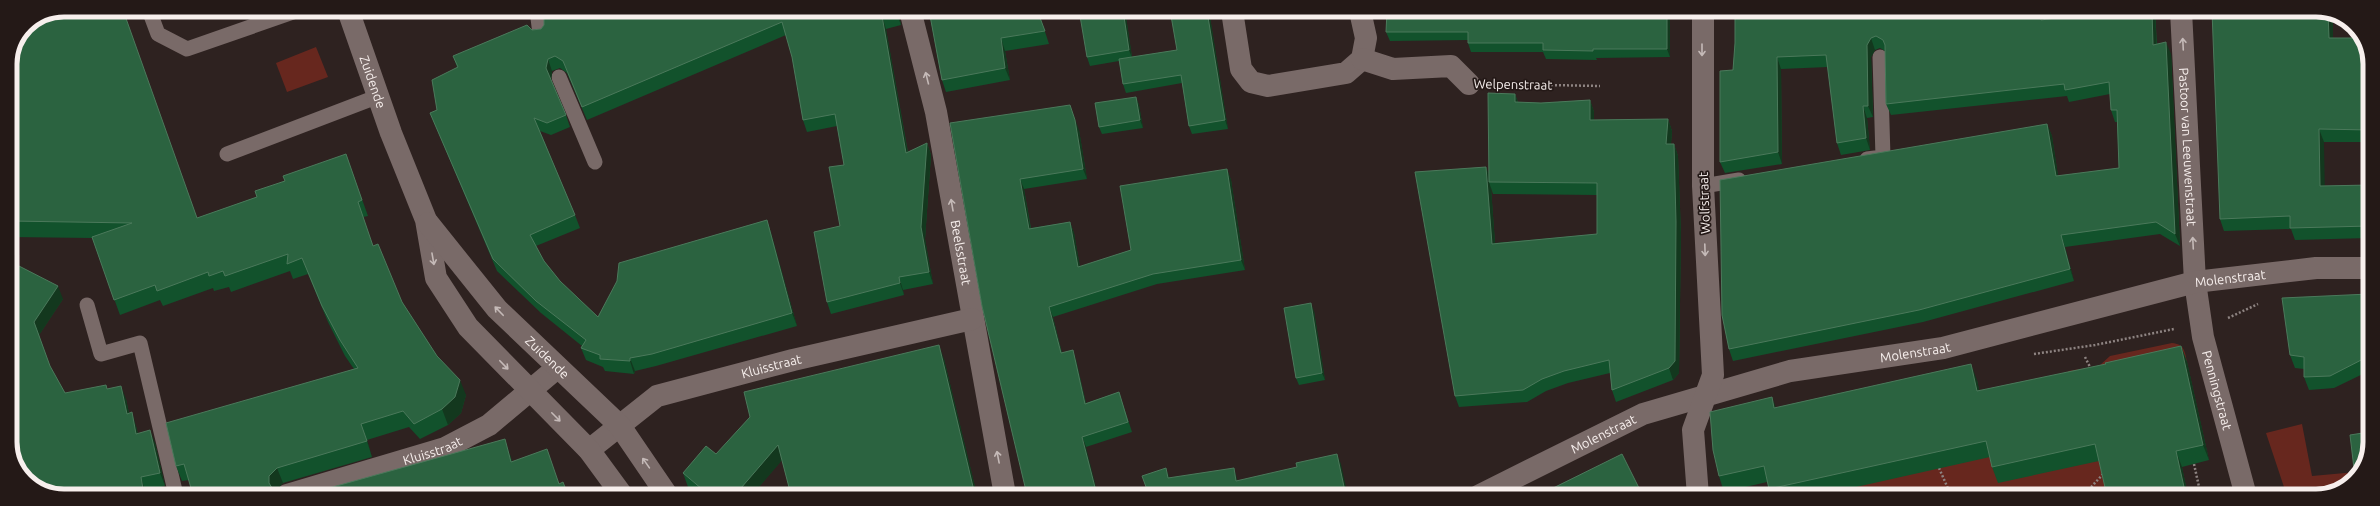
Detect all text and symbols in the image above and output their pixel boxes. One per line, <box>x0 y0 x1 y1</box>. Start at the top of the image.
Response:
one-way arrow <box>2179 38 2186 51</box>
one-way arrow <box>1698 43 1706 56</box>
street label: Zuidende <box>357 54 389 110</box>
street label: Pastoor van Leeuwenstraat <box>2177 67 2199 227</box>
one-way arrow <box>923 71 931 84</box>
street label: Welpenstraat <box>1474 76 1552 92</box>
street label: Wolfstraat <box>1696 172 1712 234</box>
one-way arrow <box>948 199 956 212</box>
street label: Beelsstraat <box>949 219 974 286</box>
one-way arrow <box>2189 237 2196 250</box>
one-way arrow <box>1702 243 1709 256</box>
one-way arrow <box>429 252 437 265</box>
street label: Molenstraat <box>2194 267 2266 289</box>
one-way arrow <box>495 306 504 316</box>
street label: Zuidende <box>523 333 572 381</box>
street label: Molenstraat <box>1879 339 1952 364</box>
street label: Penningstraat <box>2200 349 2235 431</box>
street label: Kluisstraat <box>740 351 803 380</box>
one-way arrow <box>499 360 509 370</box>
one-way arrow <box>551 412 561 422</box>
street label: Molenstraat <box>1568 412 1638 456</box>
street label: Kluisstraat <box>401 433 464 467</box>
one-way arrow <box>993 451 1001 464</box>
one-way arrow <box>641 457 649 469</box>

